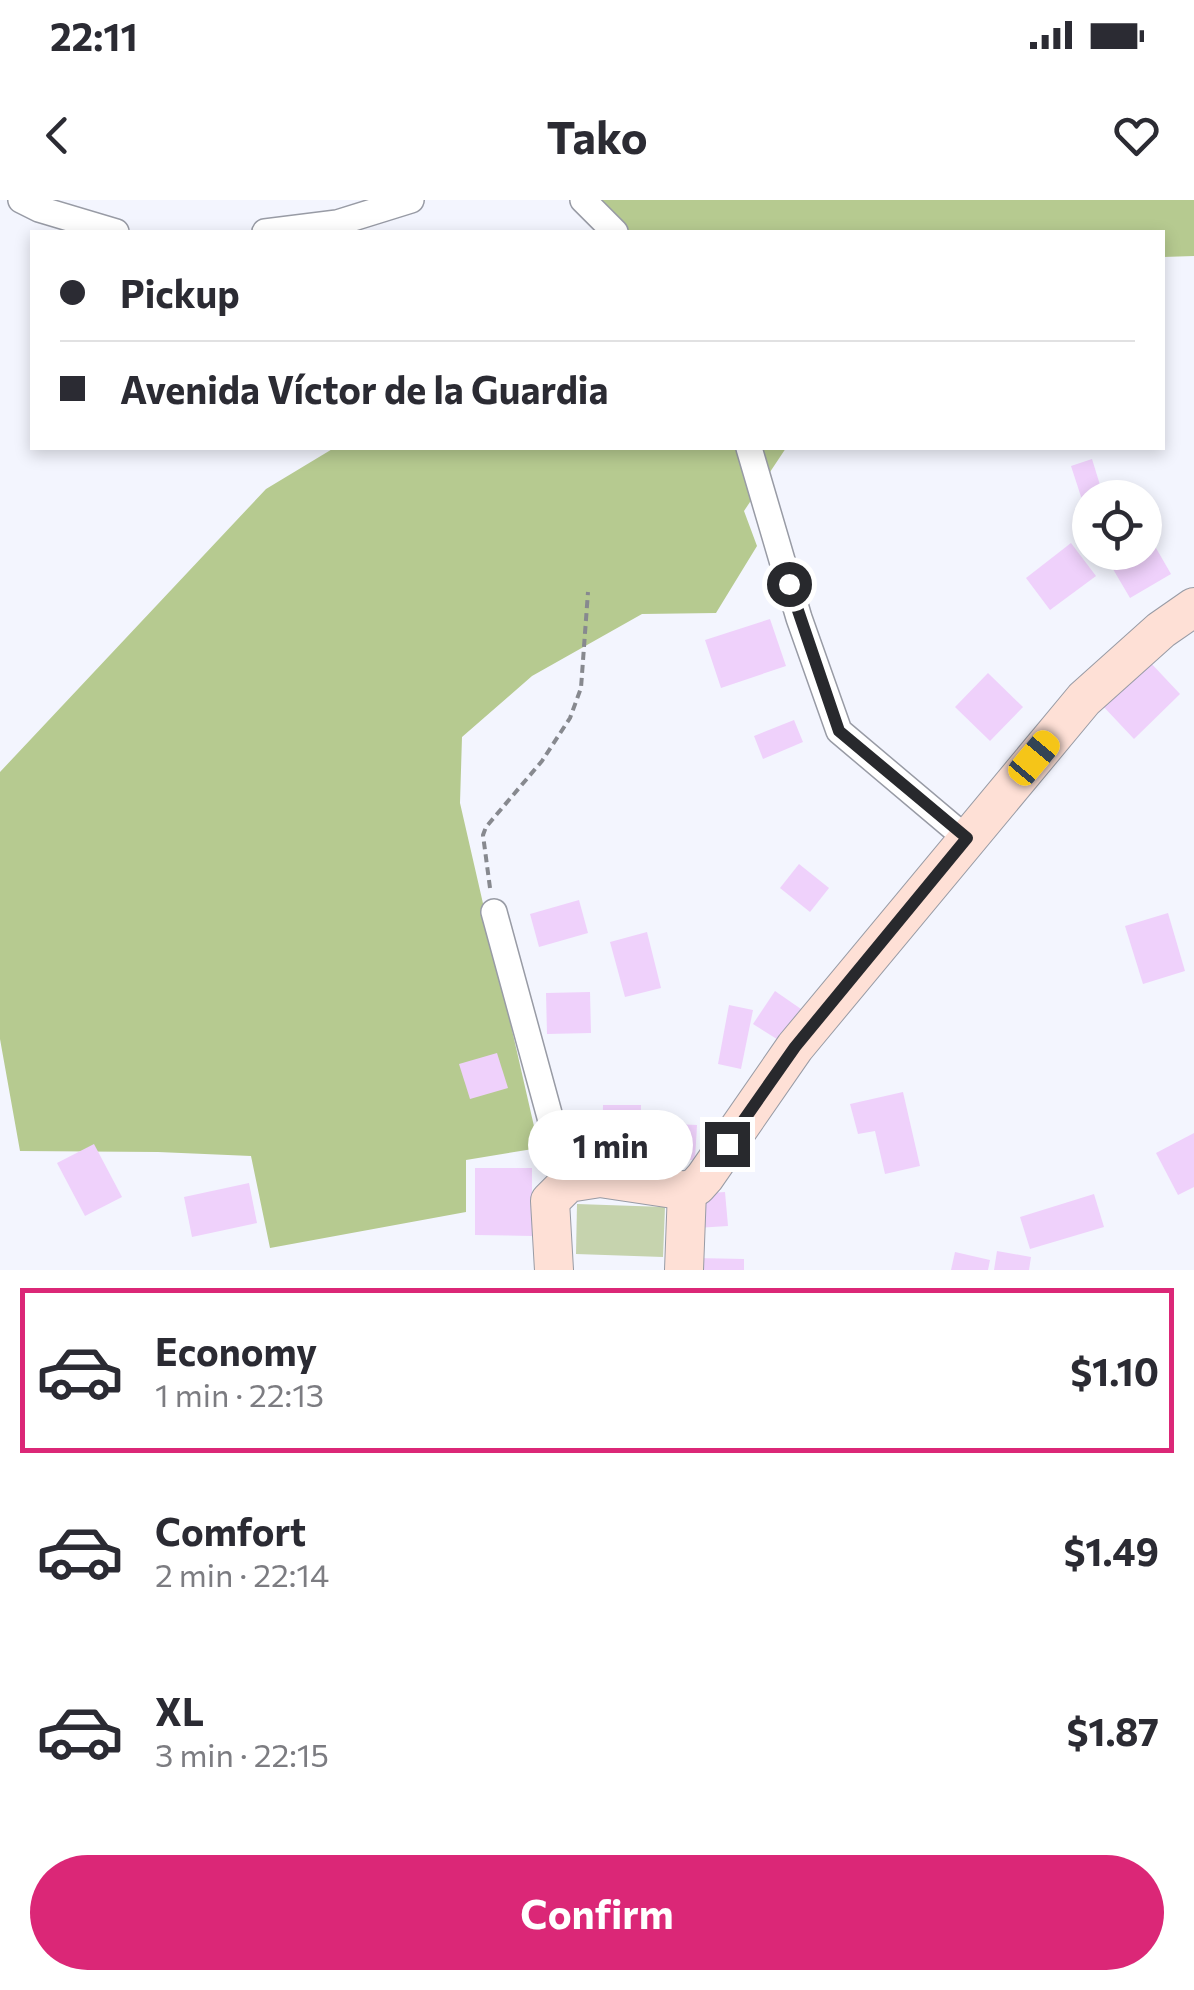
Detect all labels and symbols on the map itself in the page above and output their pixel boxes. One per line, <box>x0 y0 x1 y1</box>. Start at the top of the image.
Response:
route start <box>767 562 812 607</box>
car <box>1003 725 1065 791</box>
callout: 1 min <box>527 1109 692 1179</box>
route end <box>705 1122 750 1167</box>

